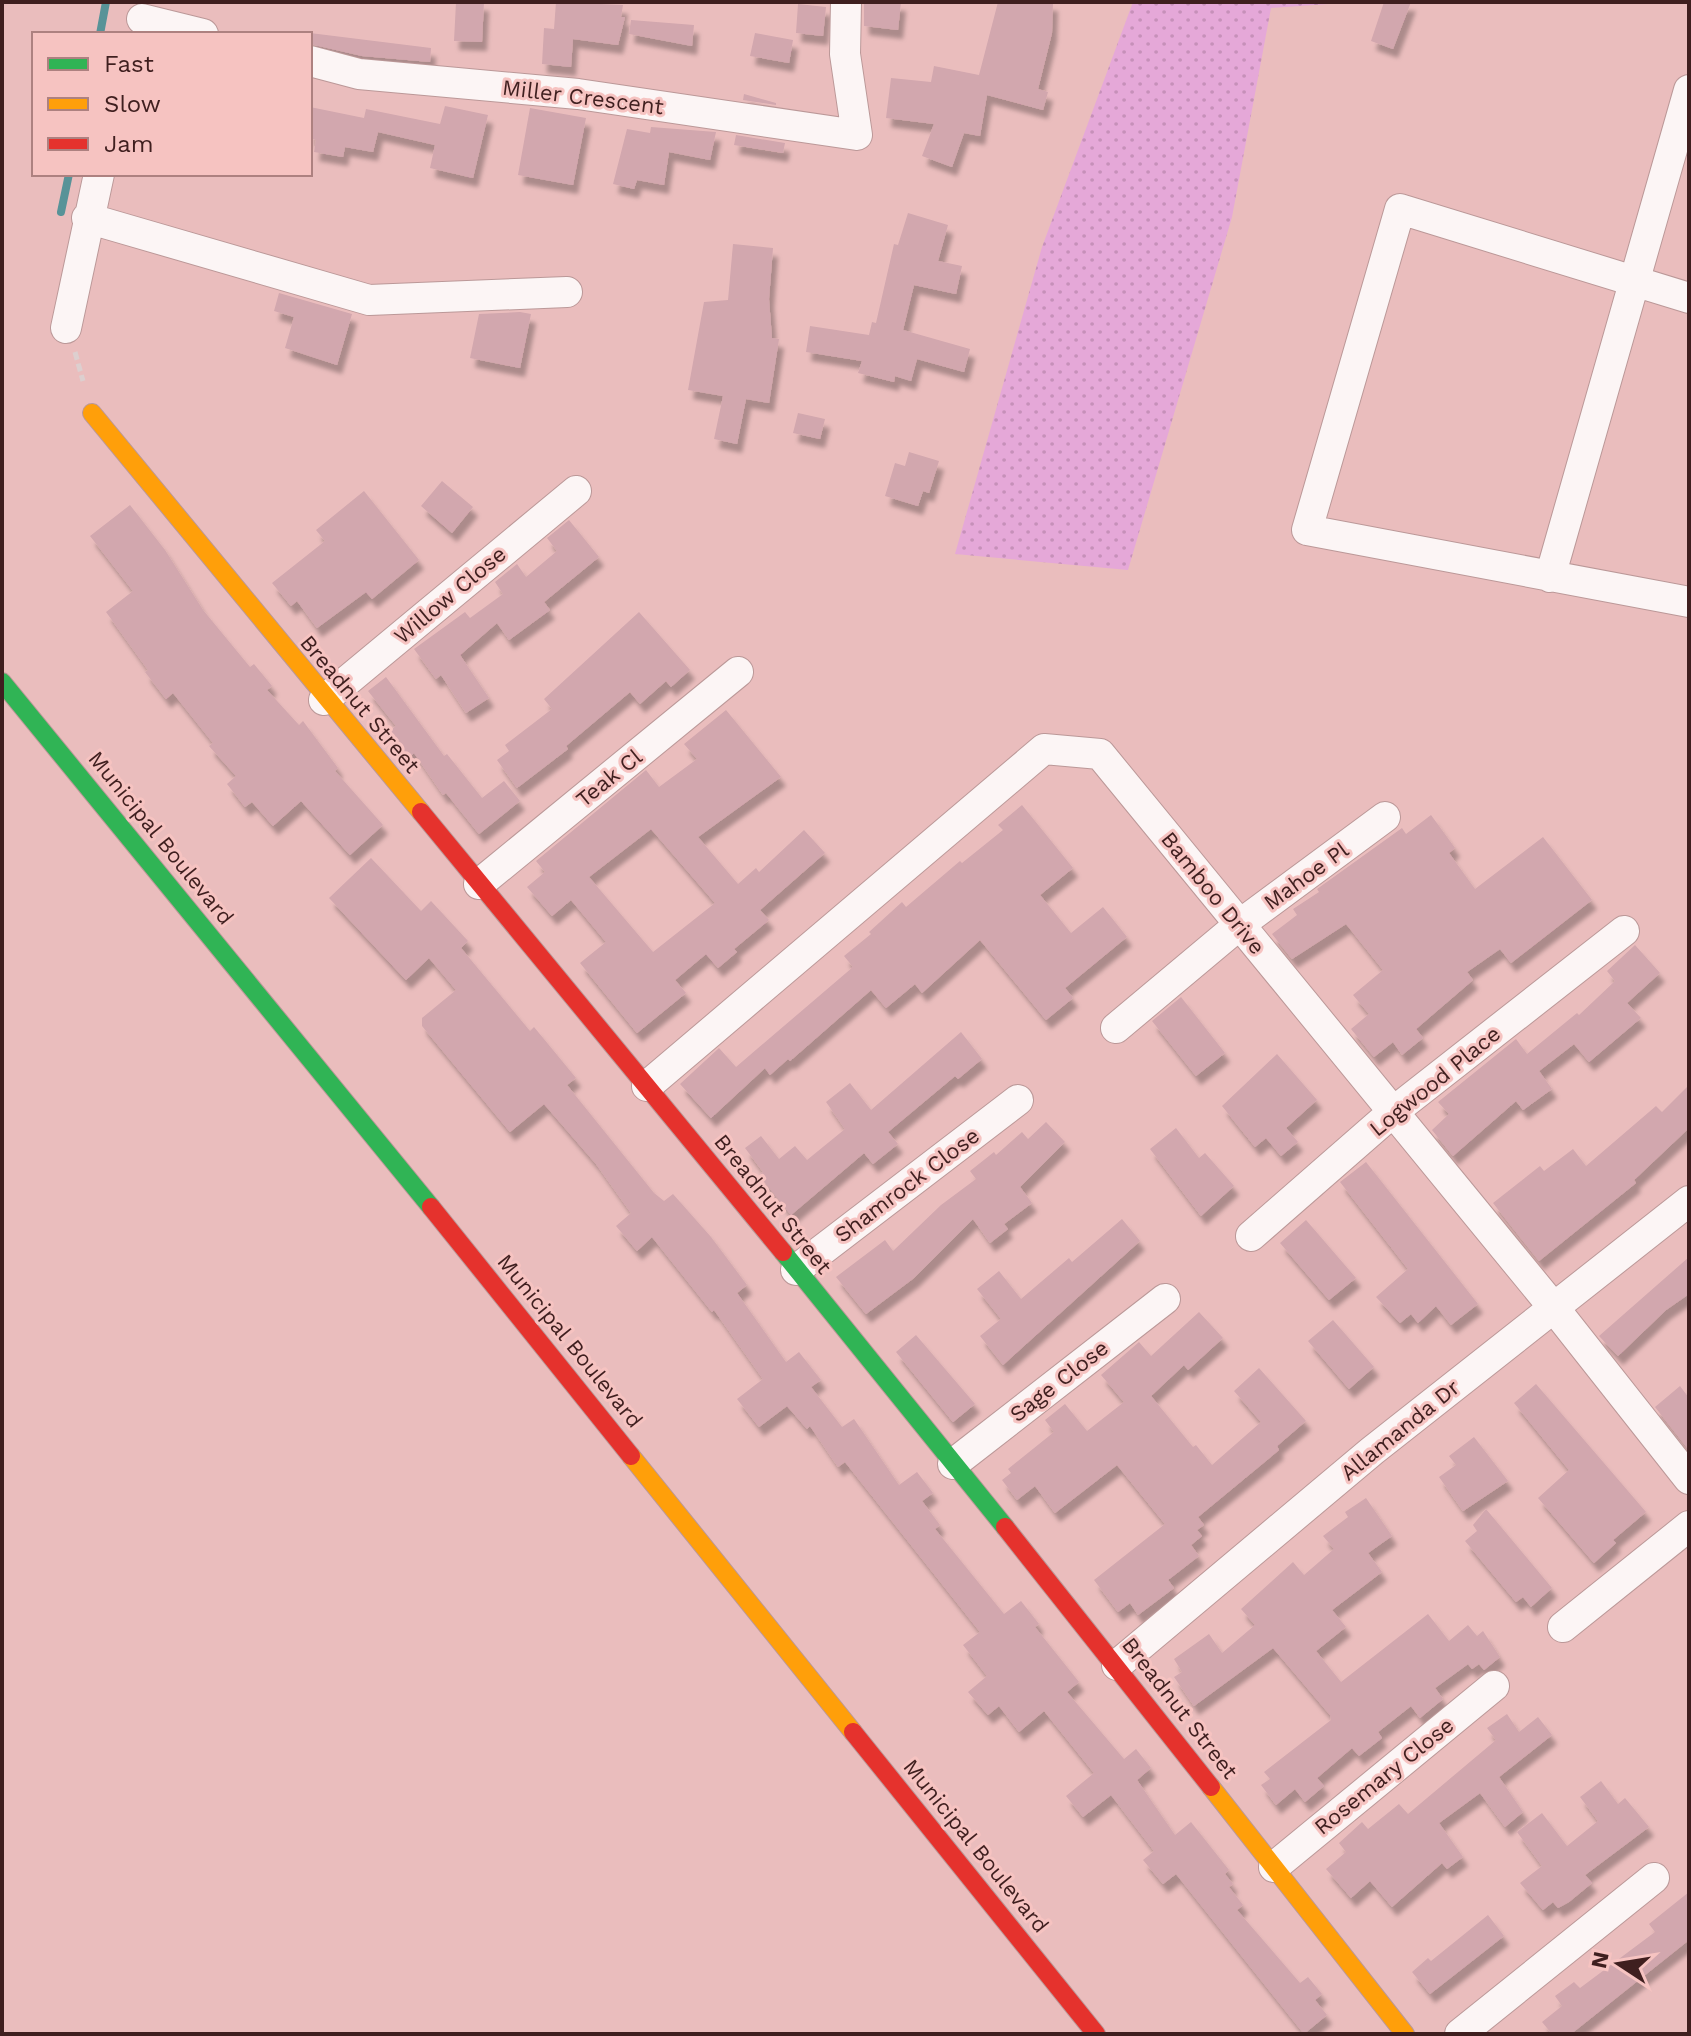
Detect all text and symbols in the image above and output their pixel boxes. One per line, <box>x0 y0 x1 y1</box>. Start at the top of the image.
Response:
legend <box>32 32 312 176</box>
text: Fast <box>104 50 154 78</box>
street label: Miller Crescent <box>501 75 665 119</box>
text: Slow <box>104 90 161 118</box>
text: Jam <box>104 130 154 158</box>
street label: Willow Close <box>389 541 511 649</box>
street label: Breadnut Street <box>295 630 425 778</box>
street label: Teak Cl <box>571 744 647 812</box>
street label: Municipal Boulevard <box>83 746 239 930</box>
street label: Bamboo Drive <box>1156 827 1270 959</box>
street label: Mahoe Pl <box>1259 837 1353 915</box>
street label: Logwood Place <box>1365 1021 1505 1141</box>
street label: Shamrock Close <box>830 1123 984 1247</box>
street label: Breadnut Street <box>709 1129 837 1279</box>
street label: Municipal Boulevard <box>492 1249 648 1433</box>
street label: Sage Close <box>1005 1335 1113 1427</box>
street label: Allamanda Dr <box>1336 1375 1464 1485</box>
street label: Breadnut Street <box>1117 1633 1243 1783</box>
street label: Rosemary Close <box>1309 1712 1459 1840</box>
street label: Municipal Boulevard <box>898 1754 1054 1938</box>
north arrow <box>1579 1924 1659 2004</box>
text: N <box>1586 1949 1614 1971</box>

